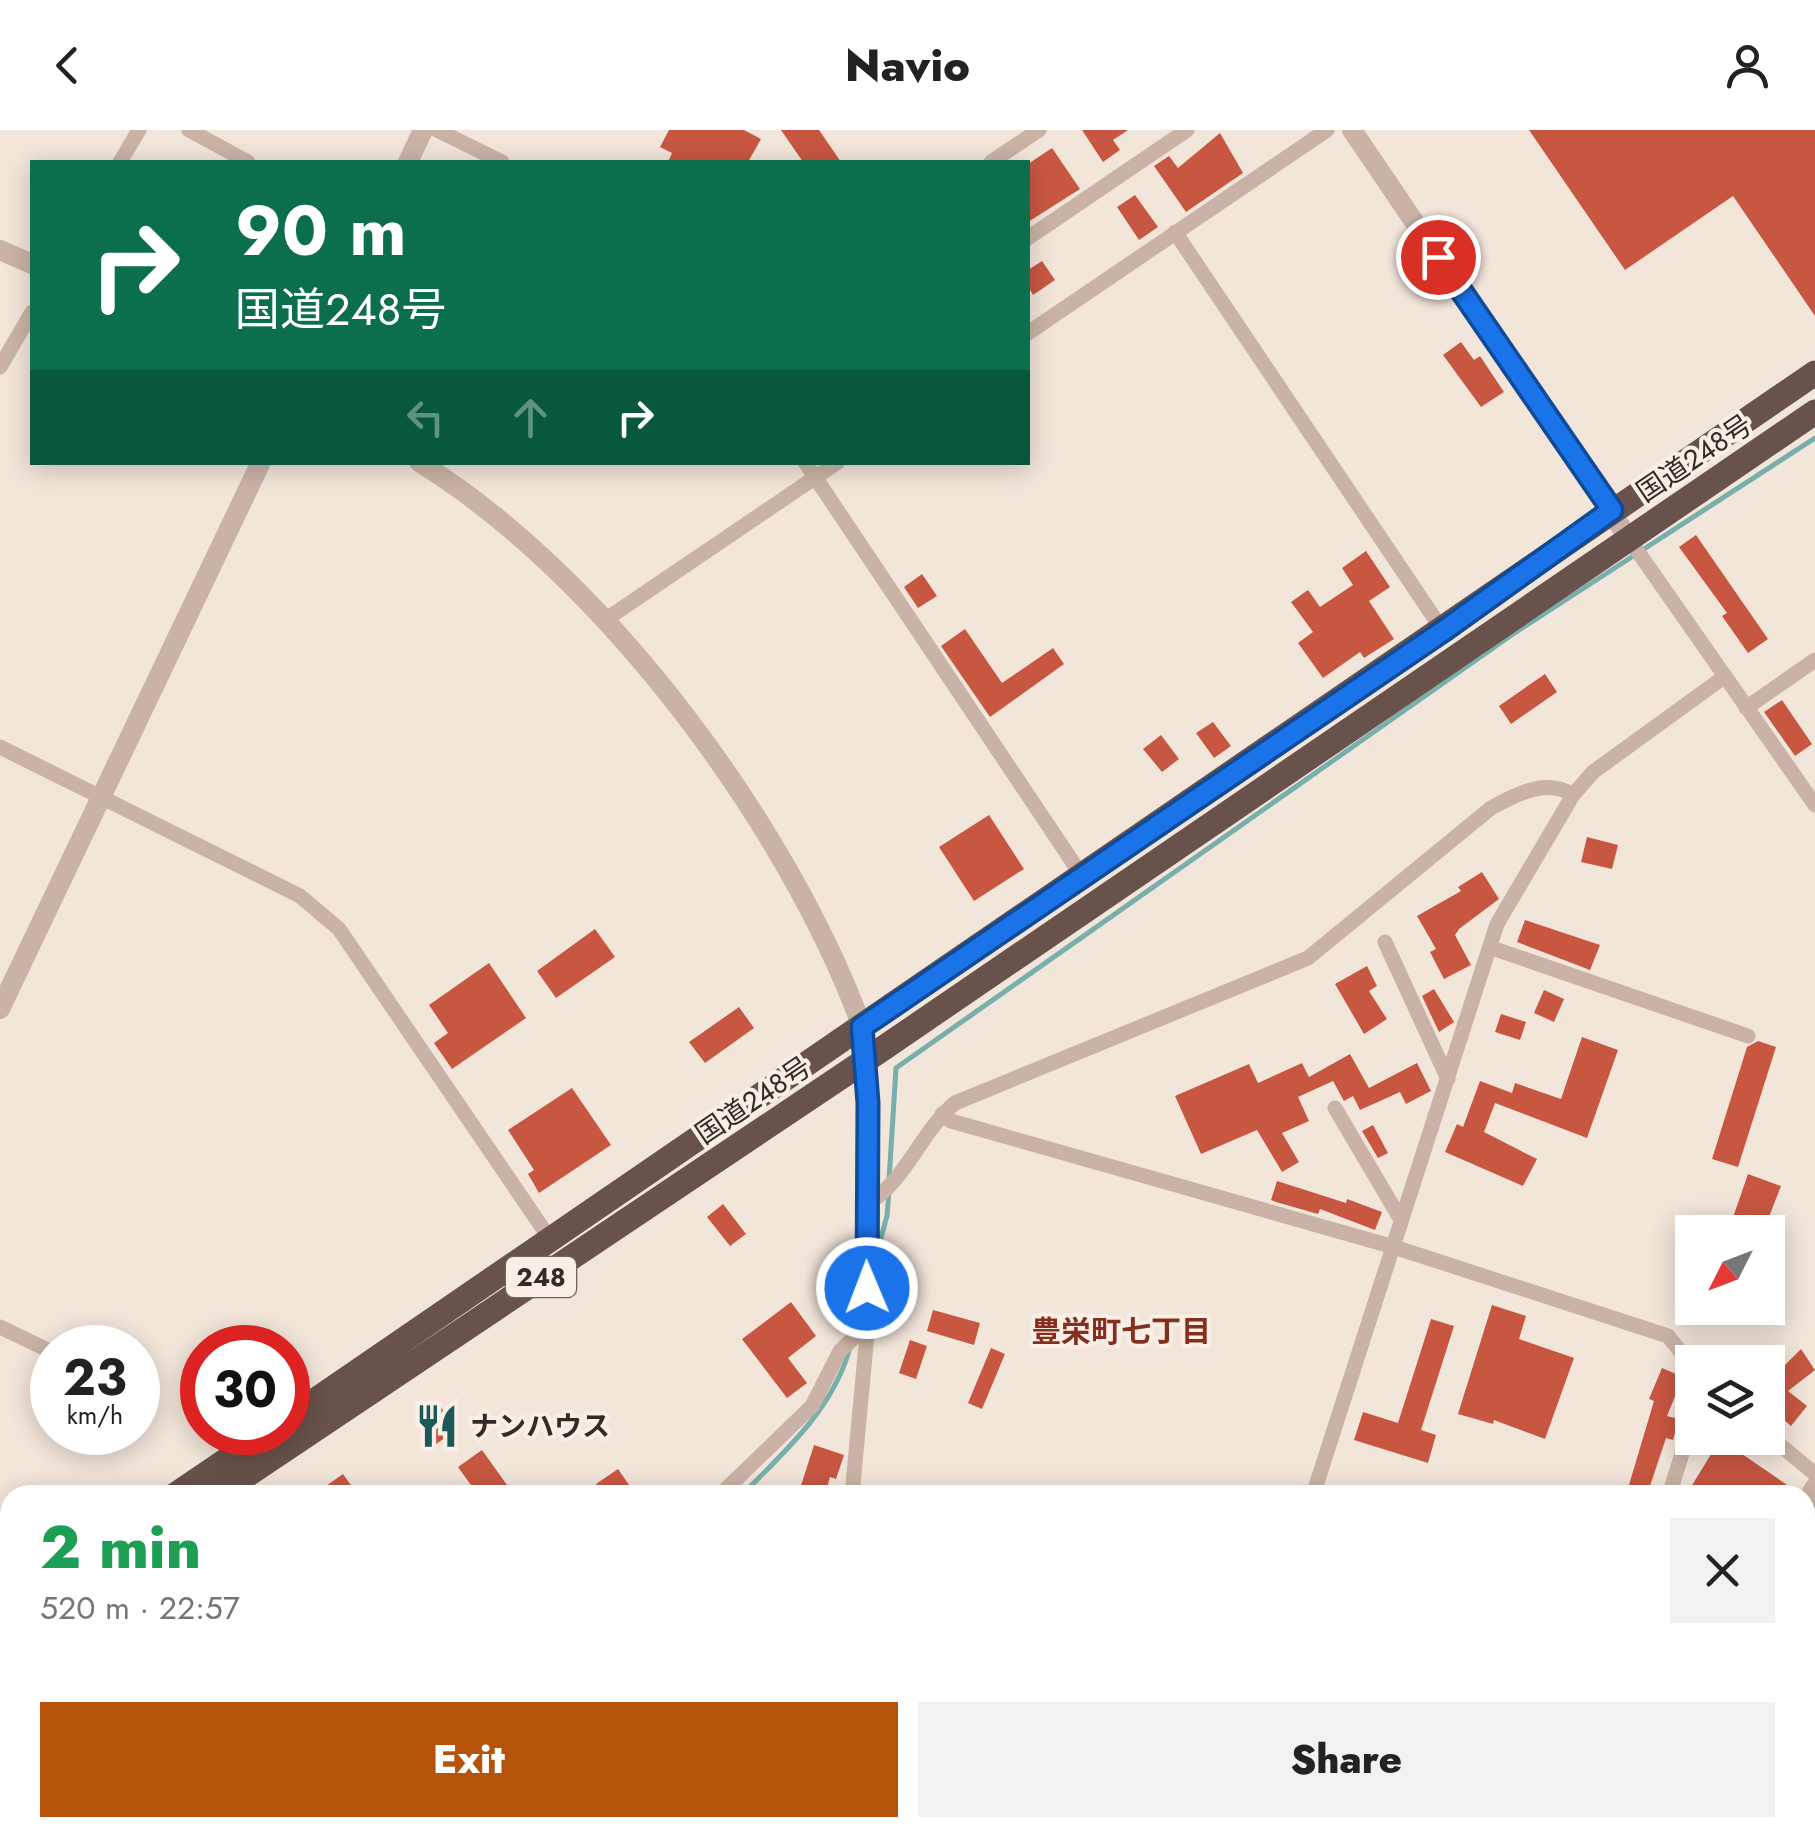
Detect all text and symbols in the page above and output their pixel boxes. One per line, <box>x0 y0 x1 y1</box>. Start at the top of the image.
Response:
text: Navio <box>845 33 970 98</box>
icon: back <box>40 38 95 93</box>
icon: person <box>1720 38 1775 93</box>
text: 90 m <box>235 180 407 281</box>
icon: right <box>70 200 200 330</box>
pin <box>1396 215 1481 300</box>
icon: arrive <box>1411 230 1466 285</box>
text: 国道248号 <box>235 277 446 342</box>
icon: left <box>398 390 453 445</box>
icon: ahead <box>503 390 558 445</box>
icon: right <box>608 390 663 445</box>
street label: 国道248号 <box>1628 405 1760 512</box>
street label: 国道248号 <box>687 1047 819 1154</box>
north arrow <box>1675 1215 1785 1325</box>
map controls <box>1675 1215 1785 1455</box>
position arrow <box>815 1236 919 1340</box>
road number: 248 <box>506 1257 576 1297</box>
district label: 豊栄町七丁目 <box>1031 1310 1211 1353</box>
speed limit sign: 30 <box>180 1325 310 1455</box>
text: 23 <box>63 1341 127 1414</box>
button: layers <box>1675 1345 1785 1455</box>
text: km/h <box>67 1397 123 1433</box>
restaurant icon: ナンハウス <box>413 1402 461 1450</box>
place label: ナンハウス <box>470 1406 610 1447</box>
text: 2 min <box>40 1504 201 1591</box>
button: close <box>1670 1518 1775 1623</box>
text: 520 m · 22:57 <box>40 1585 240 1631</box>
button: Exit <box>40 1702 898 1817</box>
button: Share <box>918 1702 1775 1817</box>

